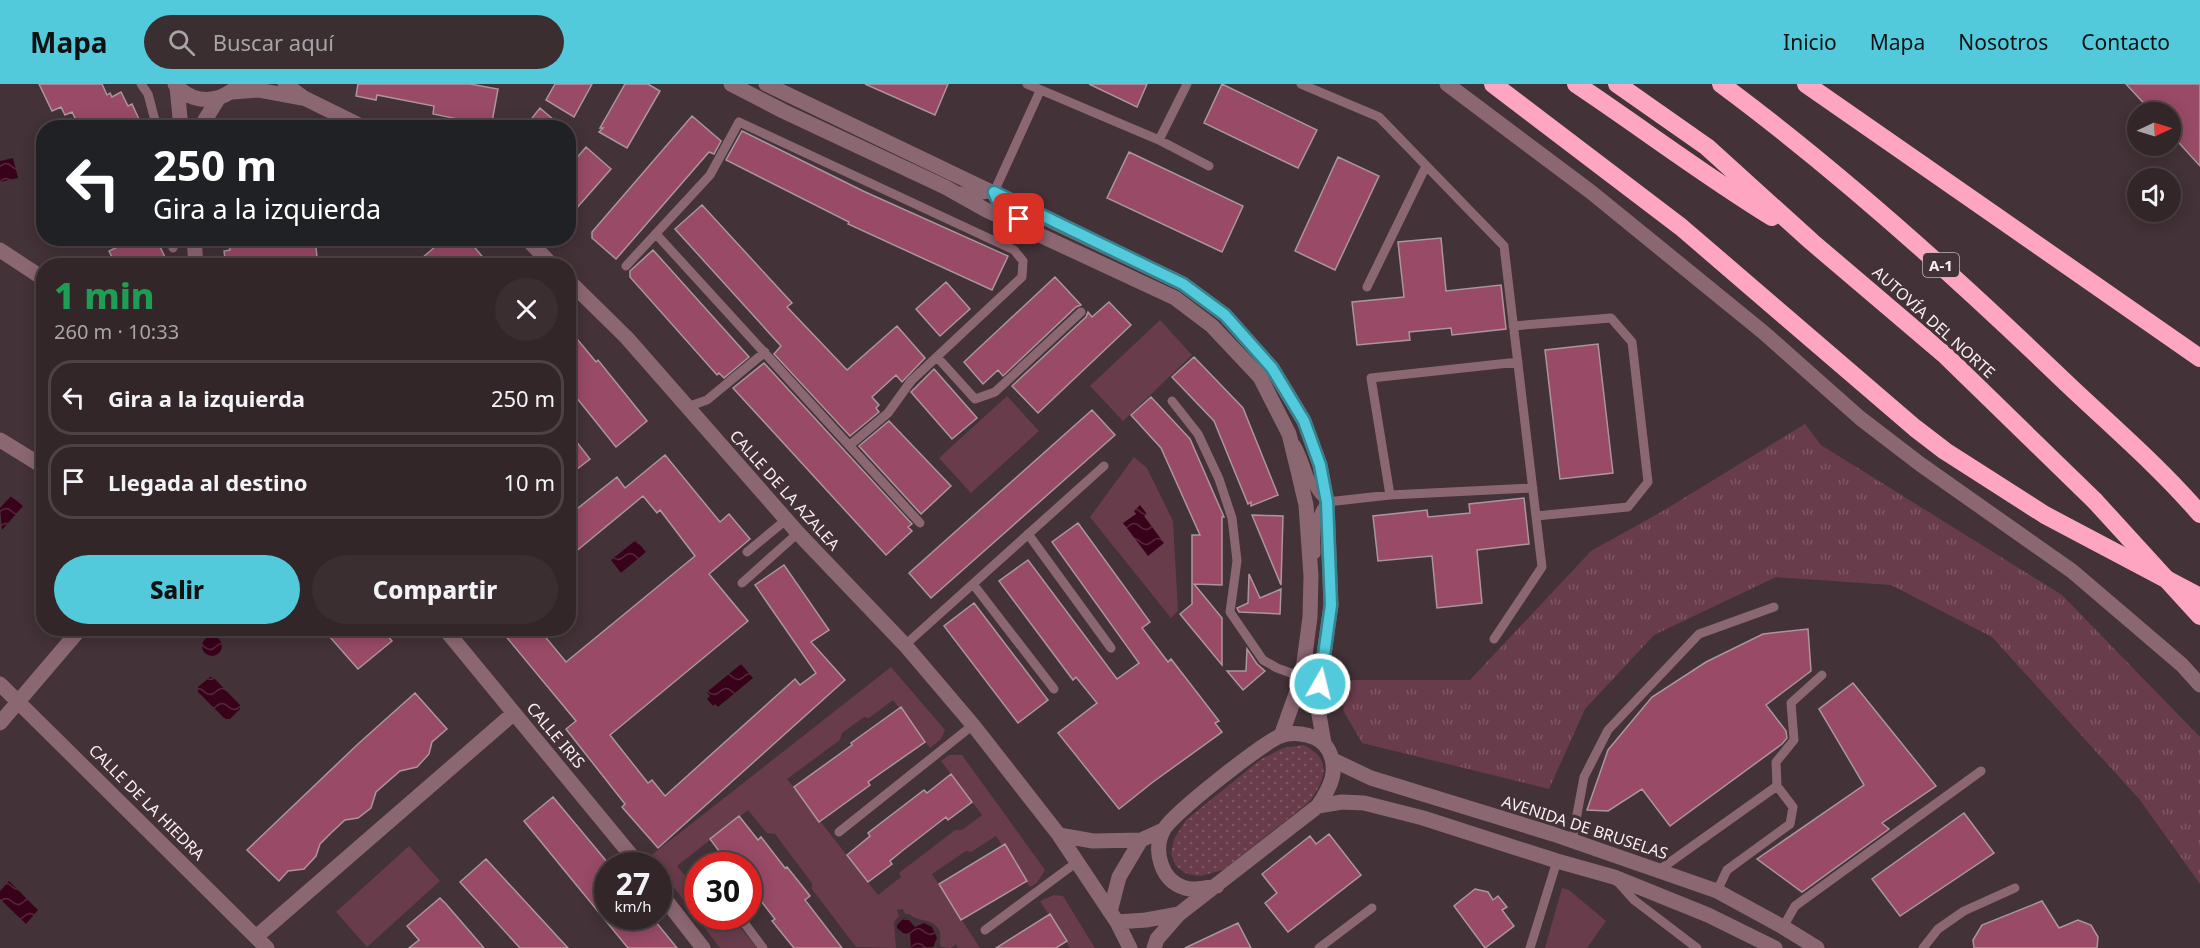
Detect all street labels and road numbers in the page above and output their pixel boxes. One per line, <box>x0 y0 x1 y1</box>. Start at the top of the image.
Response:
road number: A-1 <box>1923 253 1959 277</box>
street label: AUTOVÍA DEL NORTE <box>1868 261 2000 383</box>
street label: CALLE DE LA AZALEA <box>725 425 845 555</box>
street label: CALLE IRIS <box>522 697 590 773</box>
street label: CALLE DE LA HIEDRA <box>84 739 210 865</box>
street label: AVENIDA DE BRUSELAS <box>1499 790 1671 864</box>

